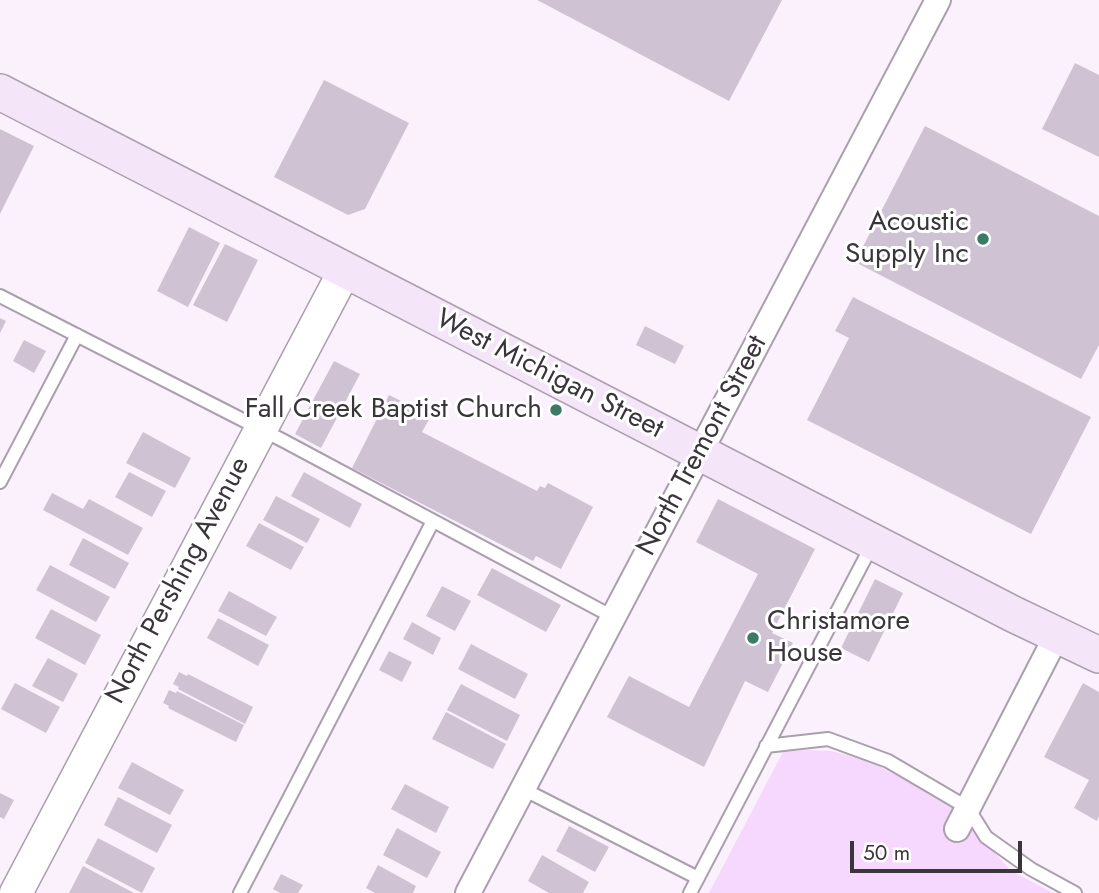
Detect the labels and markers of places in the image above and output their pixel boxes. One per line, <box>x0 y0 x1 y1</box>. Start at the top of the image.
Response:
place label: Acoustic Supply Inc <box>845 206 969 272</box>
marker: Acoustic Supply Inc <box>975 231 991 247</box>
place label: Fall Creek Baptist Church <box>245 393 542 427</box>
marker: Fall Creek Baptist Church <box>548 402 564 418</box>
place label: Christamore House <box>767 605 910 671</box>
marker: Christamore House <box>745 630 761 646</box>

